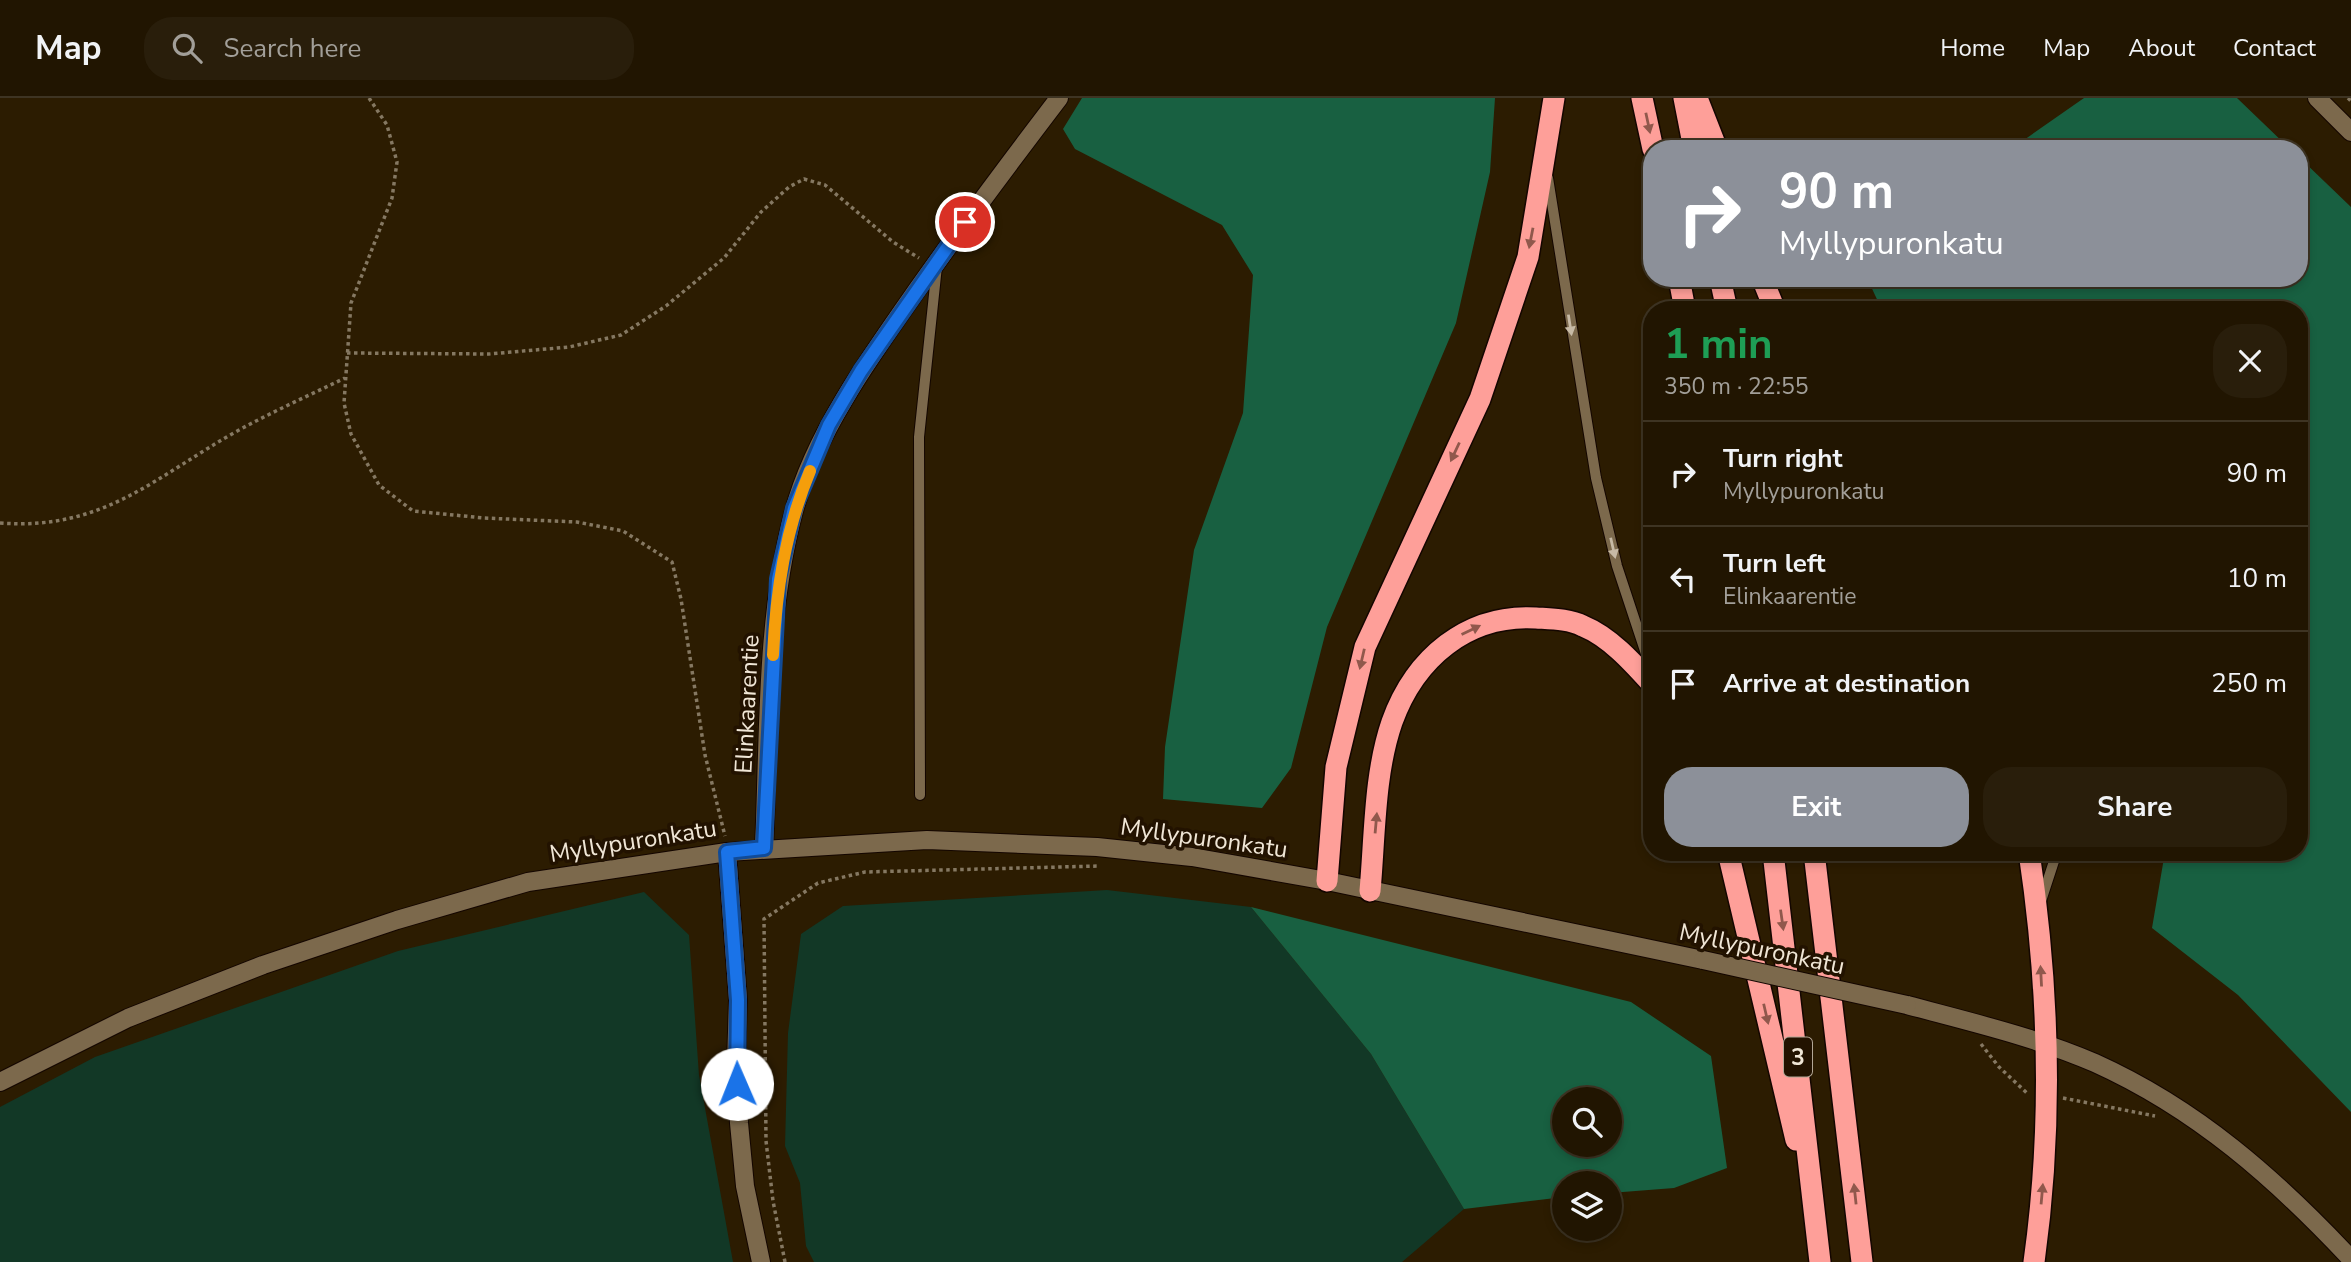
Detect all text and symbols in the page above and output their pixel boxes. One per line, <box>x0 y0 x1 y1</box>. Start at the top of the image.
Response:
search box <box>144 17 634 80</box>
text: Map <box>35 26 102 71</box>
icon: search <box>168 29 206 67</box>
text: Search here <box>224 31 361 66</box>
text: Home <box>1940 32 2005 64</box>
text: Map <box>2043 32 2090 64</box>
text: About <box>2128 32 2195 64</box>
text: Contact <box>2233 32 2316 64</box>
one-way arrow <box>1643 112 1654 134</box>
text: 90 m <box>1779 158 1894 225</box>
icon: right <box>1664 168 1755 259</box>
pin <box>935 192 995 252</box>
icon: arrive <box>946 203 984 241</box>
text: Myllypuronkatu <box>1779 222 2004 265</box>
one-way arrow <box>1526 227 1537 249</box>
one-way arrow <box>1565 314 1576 336</box>
text: 1 min <box>1664 316 1773 373</box>
button: close <box>2213 324 2287 398</box>
text: 350 m · 22:55 <box>1664 371 1809 402</box>
text: Turn right <box>1723 441 1842 476</box>
one-way arrow <box>1449 442 1461 462</box>
icon: right <box>1664 455 1702 493</box>
text: 90 m <box>2227 456 2287 491</box>
text: Myllypuronkatu <box>1723 476 1884 507</box>
one-way arrow <box>1607 537 1618 559</box>
text: Turn left <box>1723 546 1826 581</box>
icon: left <box>1664 560 1702 598</box>
text: 10 m <box>2227 561 2287 596</box>
text: Elinkaarentie <box>1723 581 1856 612</box>
one-way arrow <box>1461 624 1481 635</box>
street label: Elinkaarentie <box>727 634 767 774</box>
one-way arrow <box>1356 648 1367 670</box>
icon: arrive <box>1664 665 1702 703</box>
text: Arrive at destination <box>1723 666 1970 701</box>
text: 250 m <box>2211 666 2287 701</box>
button: Exit <box>1664 767 1969 847</box>
button: Share <box>1983 767 2287 847</box>
street label: Myllypuronkatu <box>1118 810 1290 866</box>
street label: Myllypuronkatu <box>547 812 719 870</box>
one-way arrow <box>1371 812 1382 834</box>
one-way arrow <box>1777 909 1788 931</box>
street label: Myllypuronkatu <box>1676 916 1848 982</box>
one-way arrow <box>2035 965 2046 987</box>
one-way arrow <box>1761 1003 1772 1025</box>
road number: 3 <box>1784 1038 1812 1076</box>
position arrow <box>700 1047 774 1121</box>
map controls <box>1552 1087 1622 1241</box>
button: search <box>1552 1087 1622 1157</box>
button: layers <box>1552 1171 1622 1241</box>
one-way arrow <box>1849 1183 1860 1205</box>
one-way arrow <box>2037 1183 2048 1205</box>

